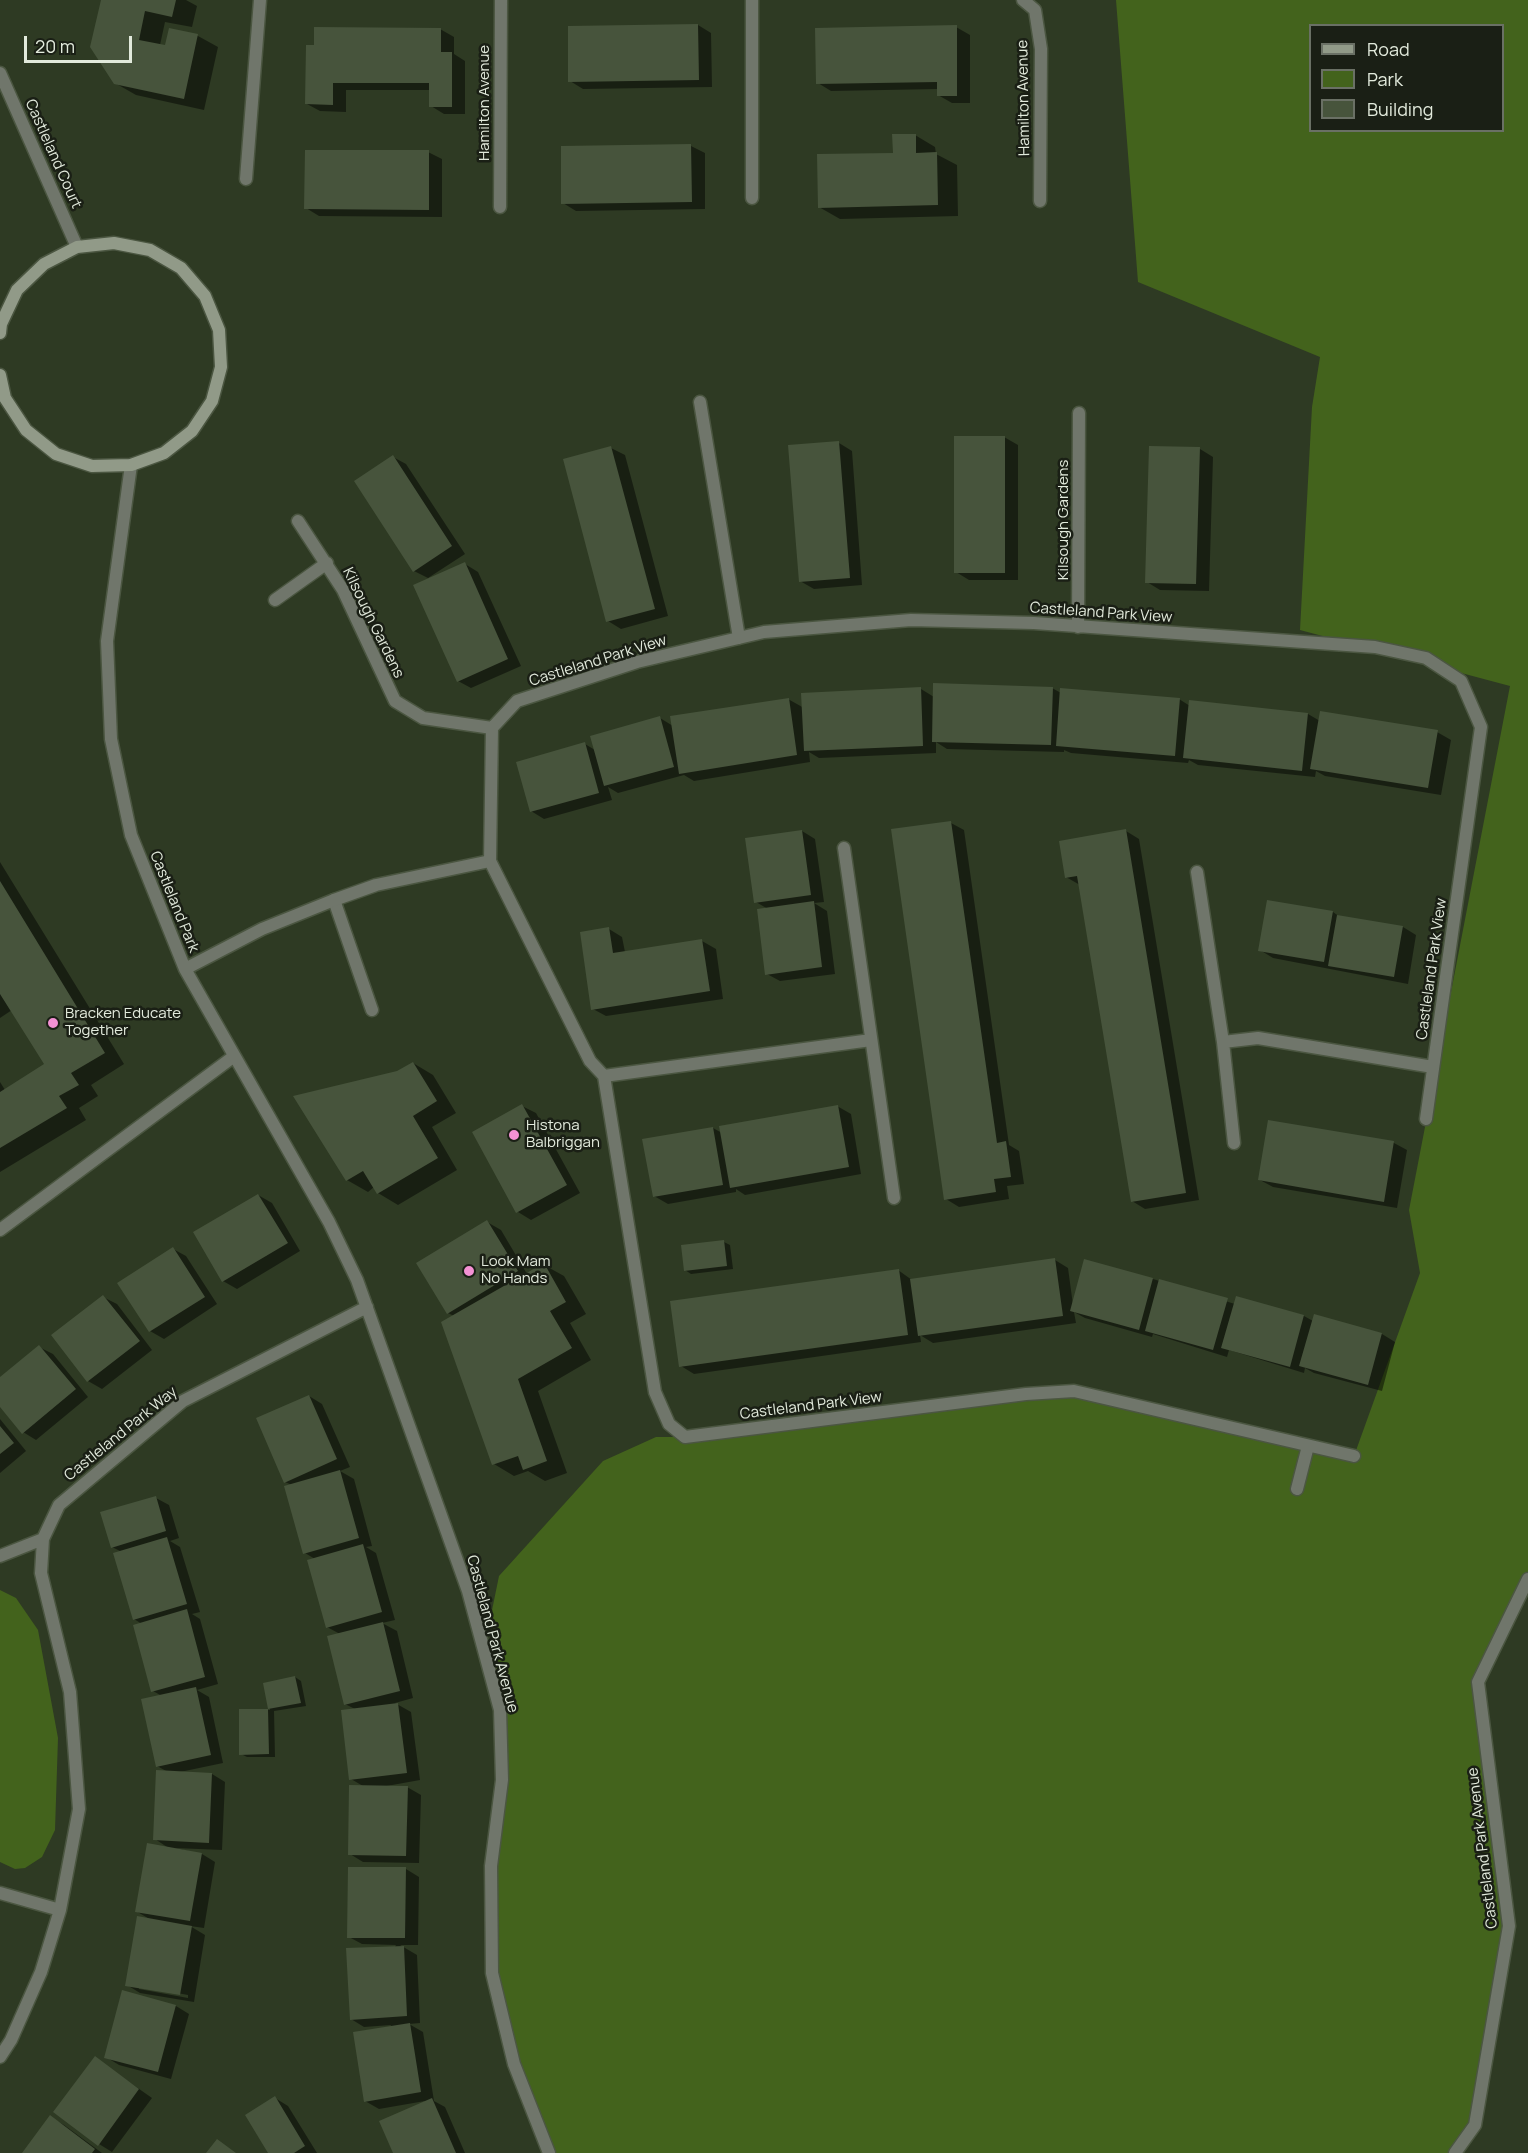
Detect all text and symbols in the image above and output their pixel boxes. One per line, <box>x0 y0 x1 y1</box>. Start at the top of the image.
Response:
scale bar <box>27 24 135 62</box>
legend <box>1309 24 1504 132</box>
text: 20 m <box>35 34 75 58</box>
text: Road <box>1367 37 1410 61</box>
street label: Hamilton Avenue <box>1014 40 1034 156</box>
street label: Hamilton Avenue <box>476 45 494 161</box>
text: Park <box>1367 67 1403 91</box>
street label: Castleland Court <box>21 97 85 211</box>
text: Building <box>1367 97 1433 121</box>
street label: Kilsough Gardens <box>1055 460 1073 580</box>
street label: Kilsough Gardens <box>338 565 408 681</box>
street label: Castleland Park View <box>1029 599 1173 627</box>
street label: Castleland Park View <box>527 631 669 691</box>
street label: Castleland Park <box>145 849 203 955</box>
street label: Castleland Park View <box>1413 897 1451 1041</box>
place label: Bracken Educate Together <box>65 1005 181 1040</box>
marker: Bracken Educate Together <box>46 1016 60 1030</box>
place label: Histona Balbriggan <box>526 1117 600 1152</box>
marker: Histona Balbriggan <box>507 1128 521 1142</box>
place label: Look Mam No Hands <box>481 1253 551 1288</box>
marker: Look Mam No Hands <box>462 1264 476 1278</box>
street label: Castleland Park Way <box>61 1383 181 1485</box>
street label: Castleland Park View <box>739 1388 883 1424</box>
street label: Castleland Park Avenue <box>462 1553 522 1715</box>
street label: Castleland Park Avenue <box>1464 1766 1502 1930</box>

